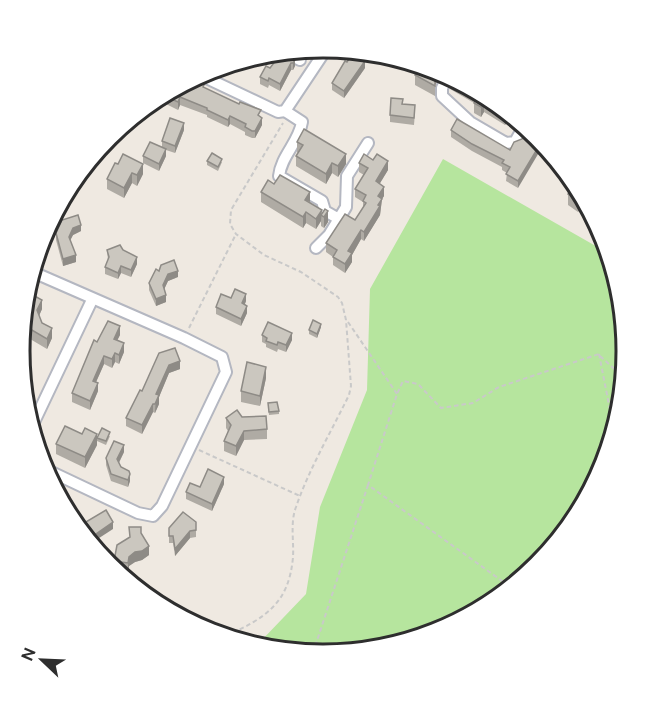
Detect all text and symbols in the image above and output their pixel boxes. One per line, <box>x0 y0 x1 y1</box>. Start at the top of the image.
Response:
north arrow <box>12 630 72 690</box>
text: N <box>17 645 40 664</box>

